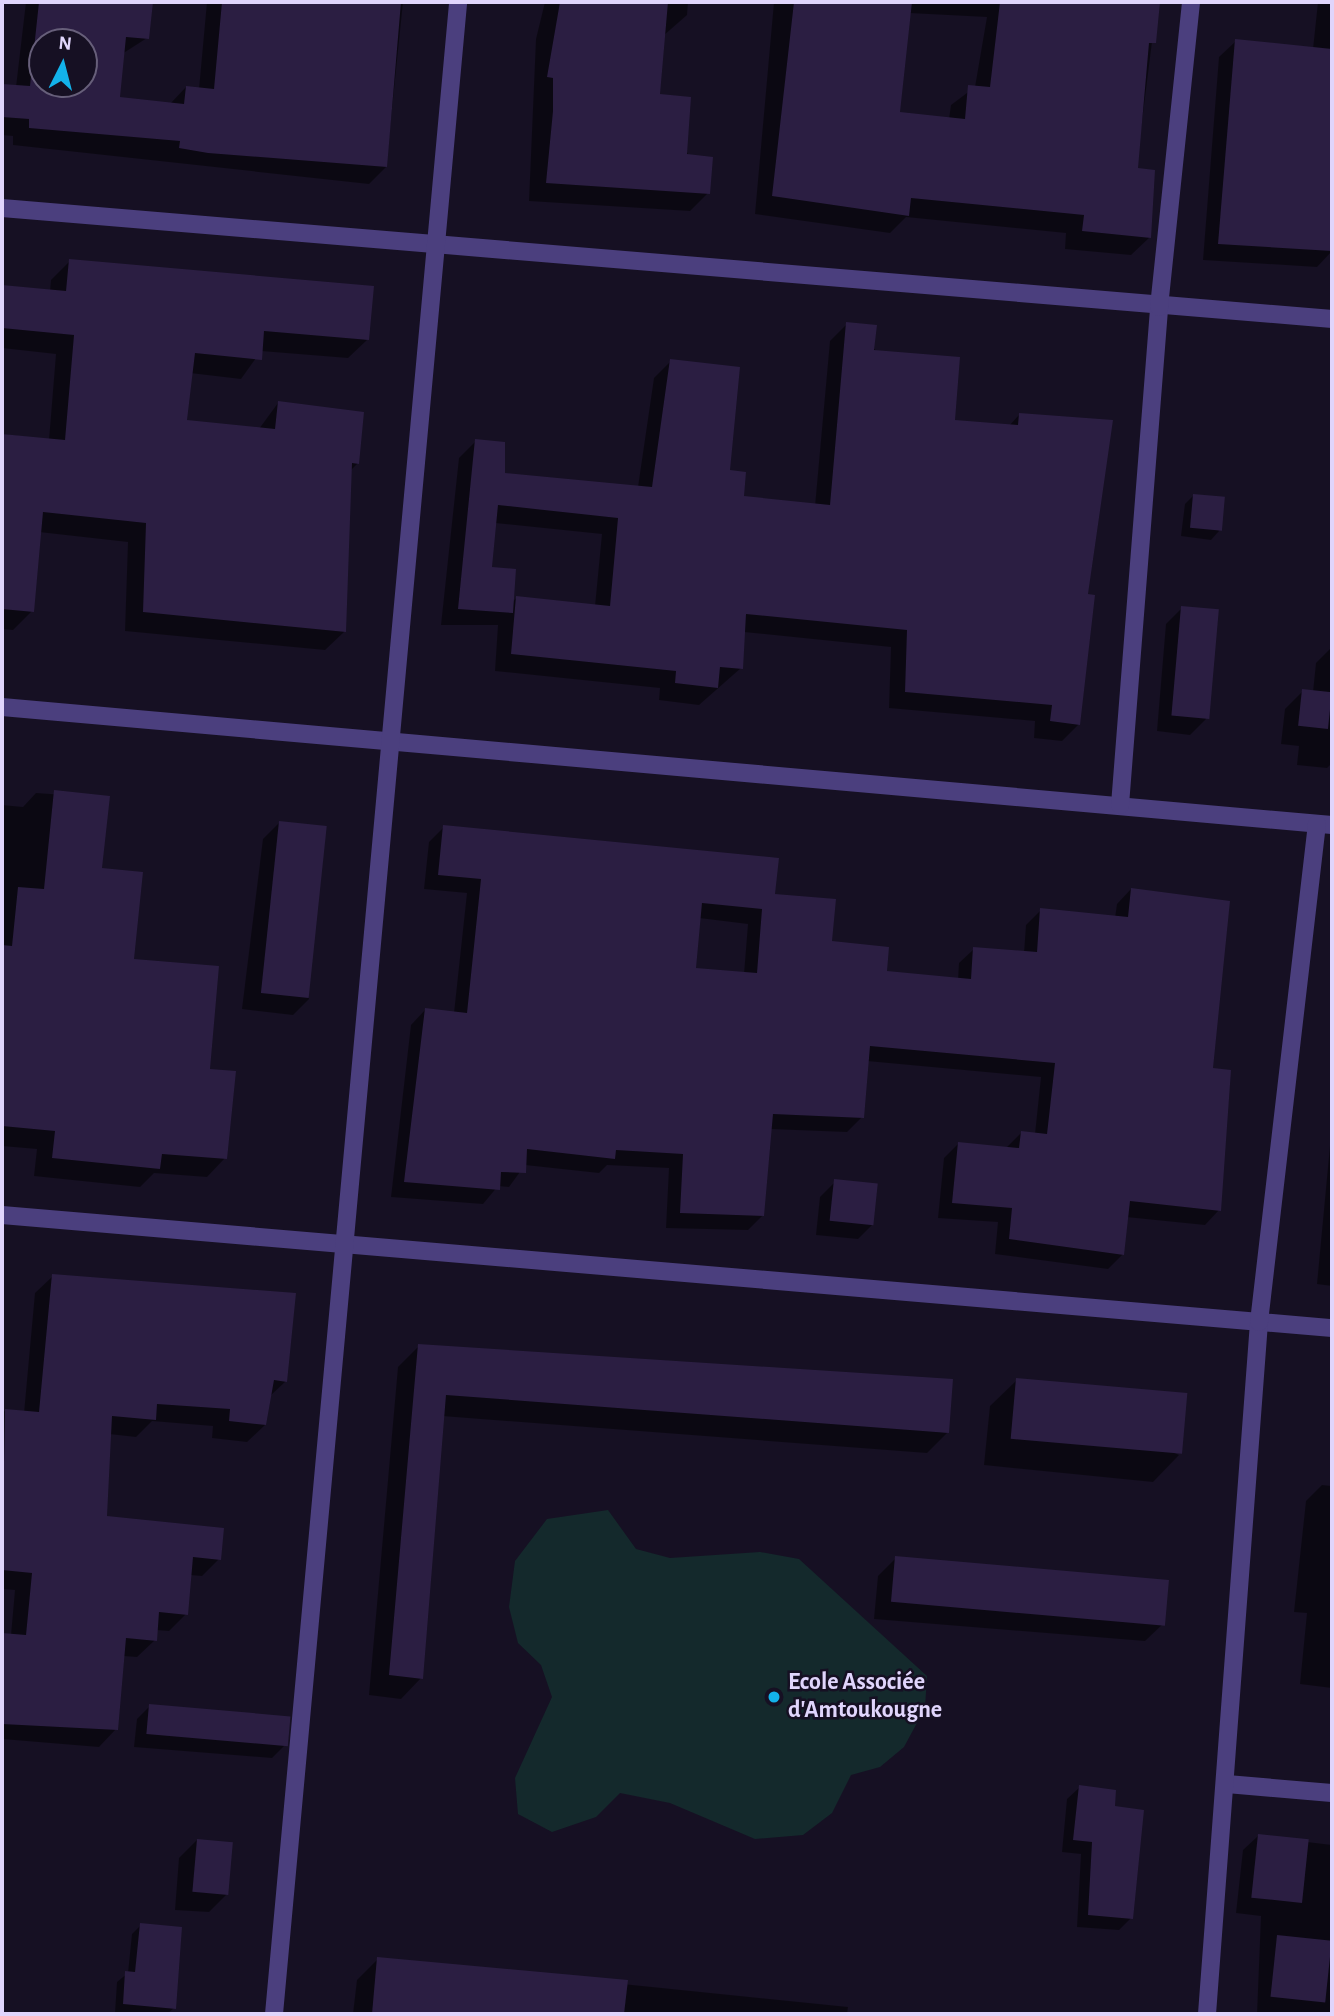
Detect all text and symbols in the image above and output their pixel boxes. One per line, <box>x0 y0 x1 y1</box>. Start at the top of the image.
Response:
north arrow <box>28 28 98 98</box>
text: N <box>57 33 73 54</box>
place label: Ecole Associée d'Amtoukougne <box>788 1669 942 1725</box>
marker: Ecole Associée d'Amtoukougne <box>766 1689 782 1705</box>

